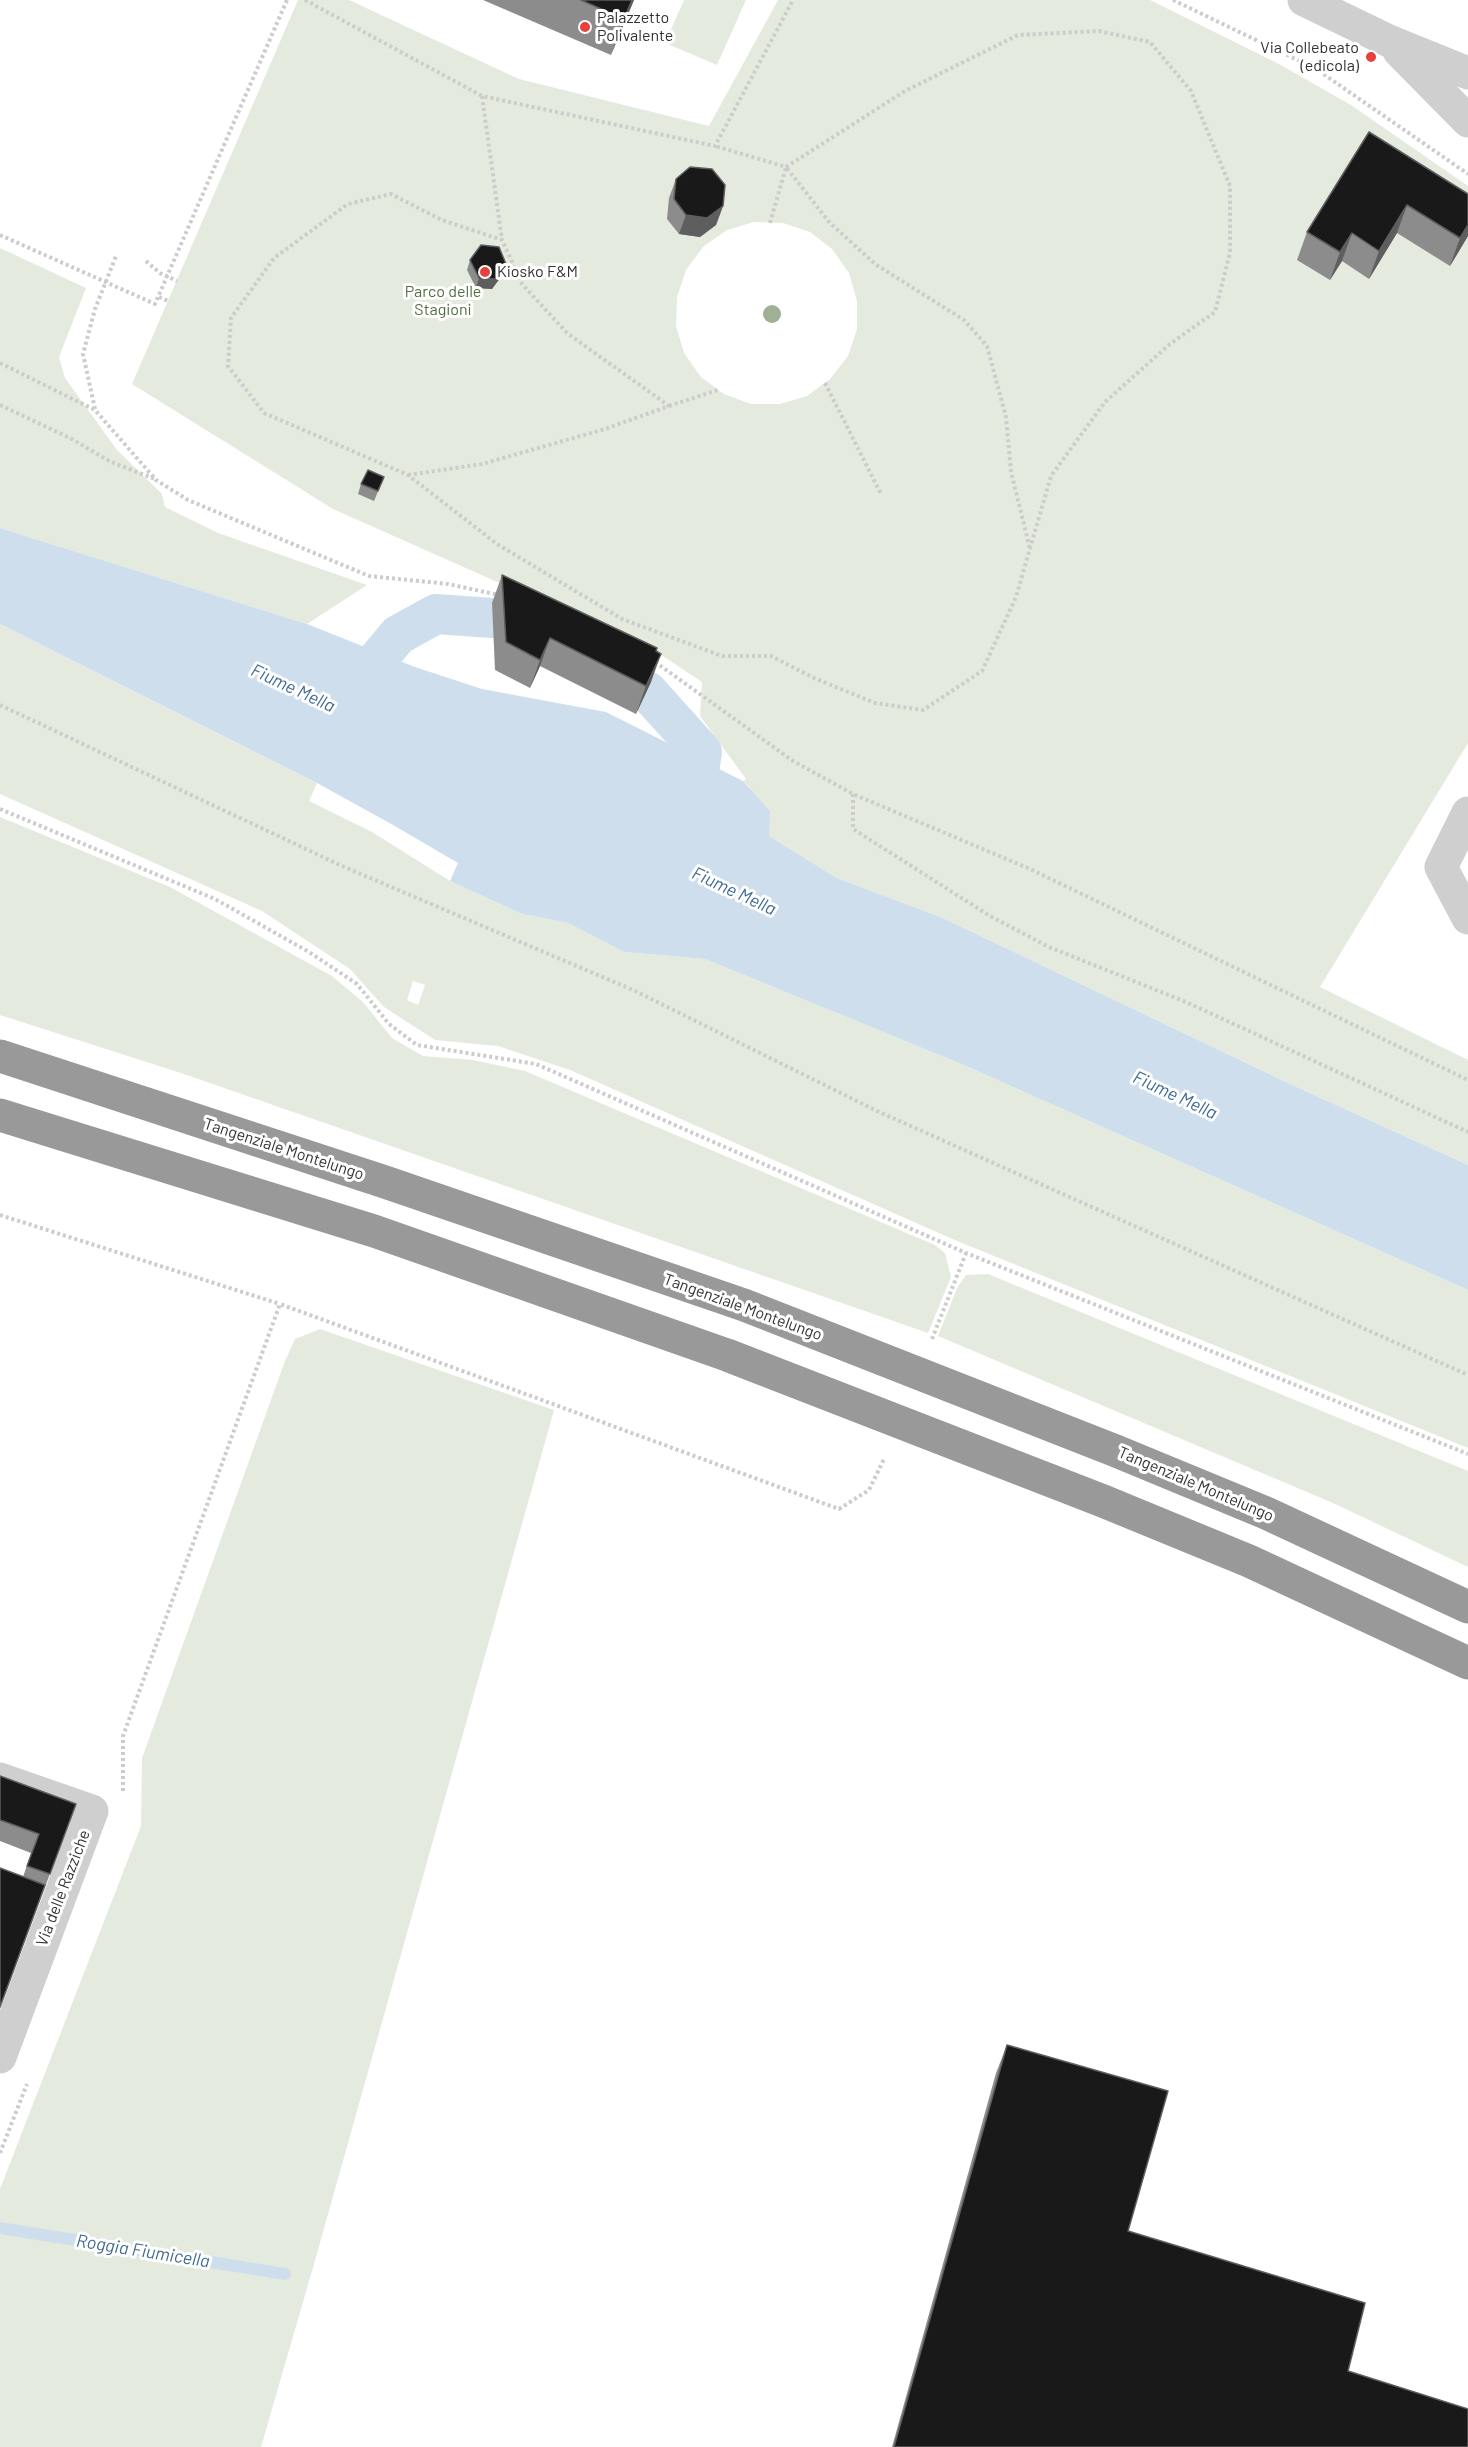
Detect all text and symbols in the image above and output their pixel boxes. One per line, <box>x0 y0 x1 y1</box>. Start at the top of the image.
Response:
place label: Palazzetto Polivalente <box>597 8 673 46</box>
marker: Palazzetto Polivalente <box>578 20 592 34</box>
place label: Via Collebeato (edicola) <box>1260 38 1359 76</box>
marker: Via Collebeato (edicola) <box>1364 50 1378 64</box>
place label: Kiosko F&M <box>497 262 578 282</box>
marker: Kiosko F&M <box>478 265 492 279</box>
park label: Parco delle Stagioni <box>405 282 481 320</box>
water label: Fiume Mella <box>248 659 338 717</box>
water label: Fiume Mella <box>689 862 779 920</box>
water label: Fiume Mella <box>1130 1066 1220 1124</box>
street label: Tangenziale Montelungo <box>202 1114 366 1184</box>
street label: Tangenziale Montelungo <box>661 1269 825 1345</box>
street label: Tangenziale Montelungo <box>1115 1442 1277 1526</box>
street label: Via delle Razziche <box>32 1827 94 1949</box>
water label: Roggia Fiumicella <box>75 2230 211 2272</box>

